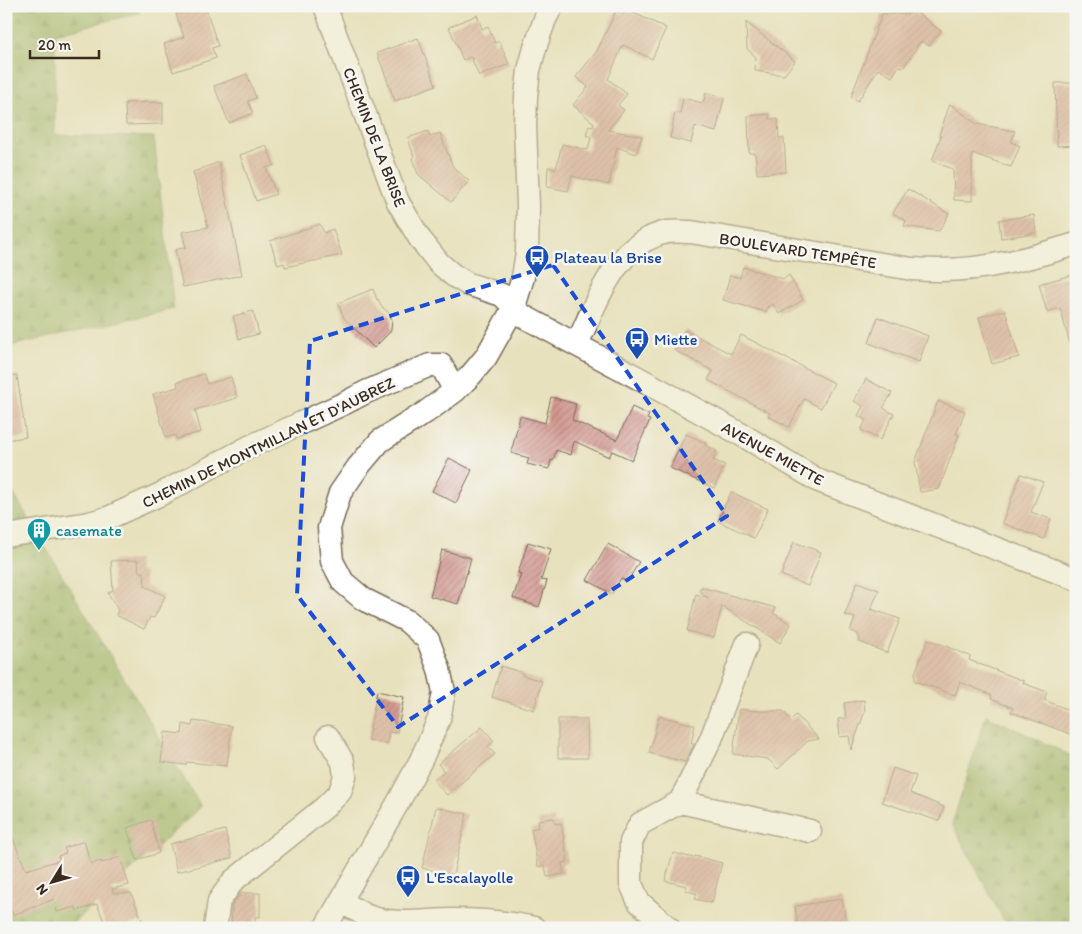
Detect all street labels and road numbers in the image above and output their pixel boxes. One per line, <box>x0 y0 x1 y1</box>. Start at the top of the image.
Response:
street label: CHEMIN DE LA BRISE <box>339 65 410 210</box>
street label: BOULEVARD TEMPÊTE <box>718 229 878 272</box>
street label: CHEMIN DE MONTMILLAN ET D'AUBREZ <box>139 373 398 512</box>
street label: AVENUE MIETTE <box>718 417 827 490</box>

